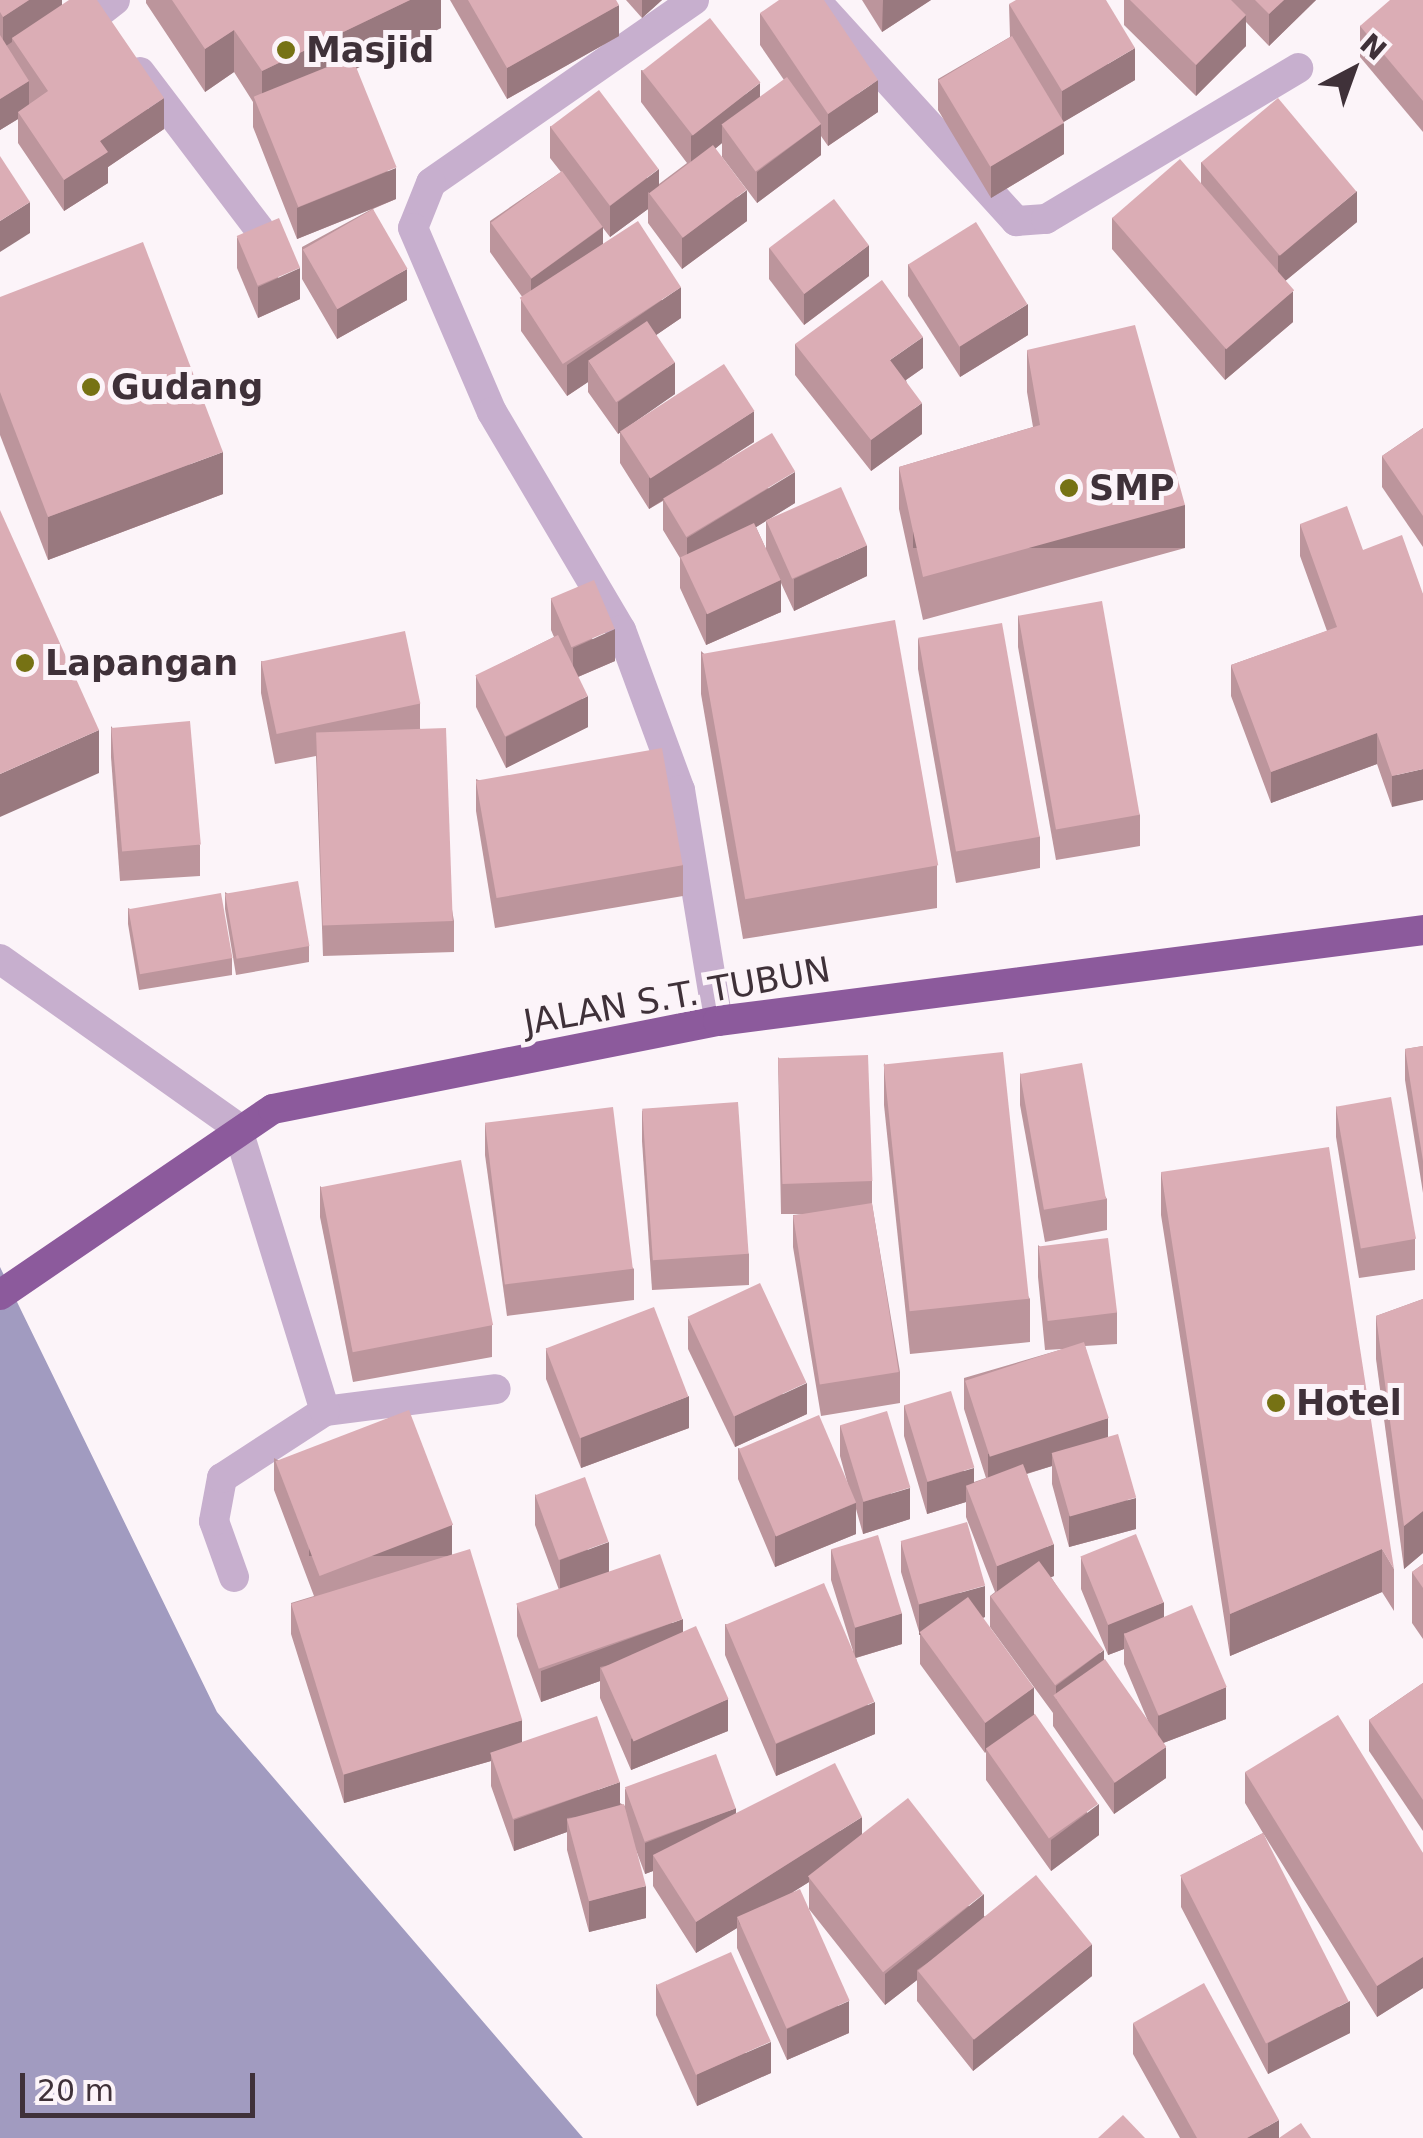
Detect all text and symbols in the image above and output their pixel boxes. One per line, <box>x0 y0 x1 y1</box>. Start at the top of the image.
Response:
north arrow <box>1303 20 1403 120</box>
text: N <box>1353 27 1393 67</box>
place label: Masjid <box>306 29 434 71</box>
marker: Masjid <box>275 39 297 61</box>
place label: Gudang <box>111 366 263 408</box>
marker: Gudang <box>80 376 102 398</box>
place label: SMP <box>1089 467 1175 509</box>
marker: SMP <box>1058 477 1080 499</box>
place label: Lapangan <box>45 642 238 684</box>
marker: Lapangan <box>14 652 36 674</box>
street label: JALAN S.T. TUBUN <box>520 948 834 1044</box>
place label: Hotel <box>1296 1382 1402 1424</box>
marker: Hotel <box>1265 1392 1287 1414</box>
scale bar <box>25 2053 260 2115</box>
text: 20 m <box>37 2073 114 2108</box>

